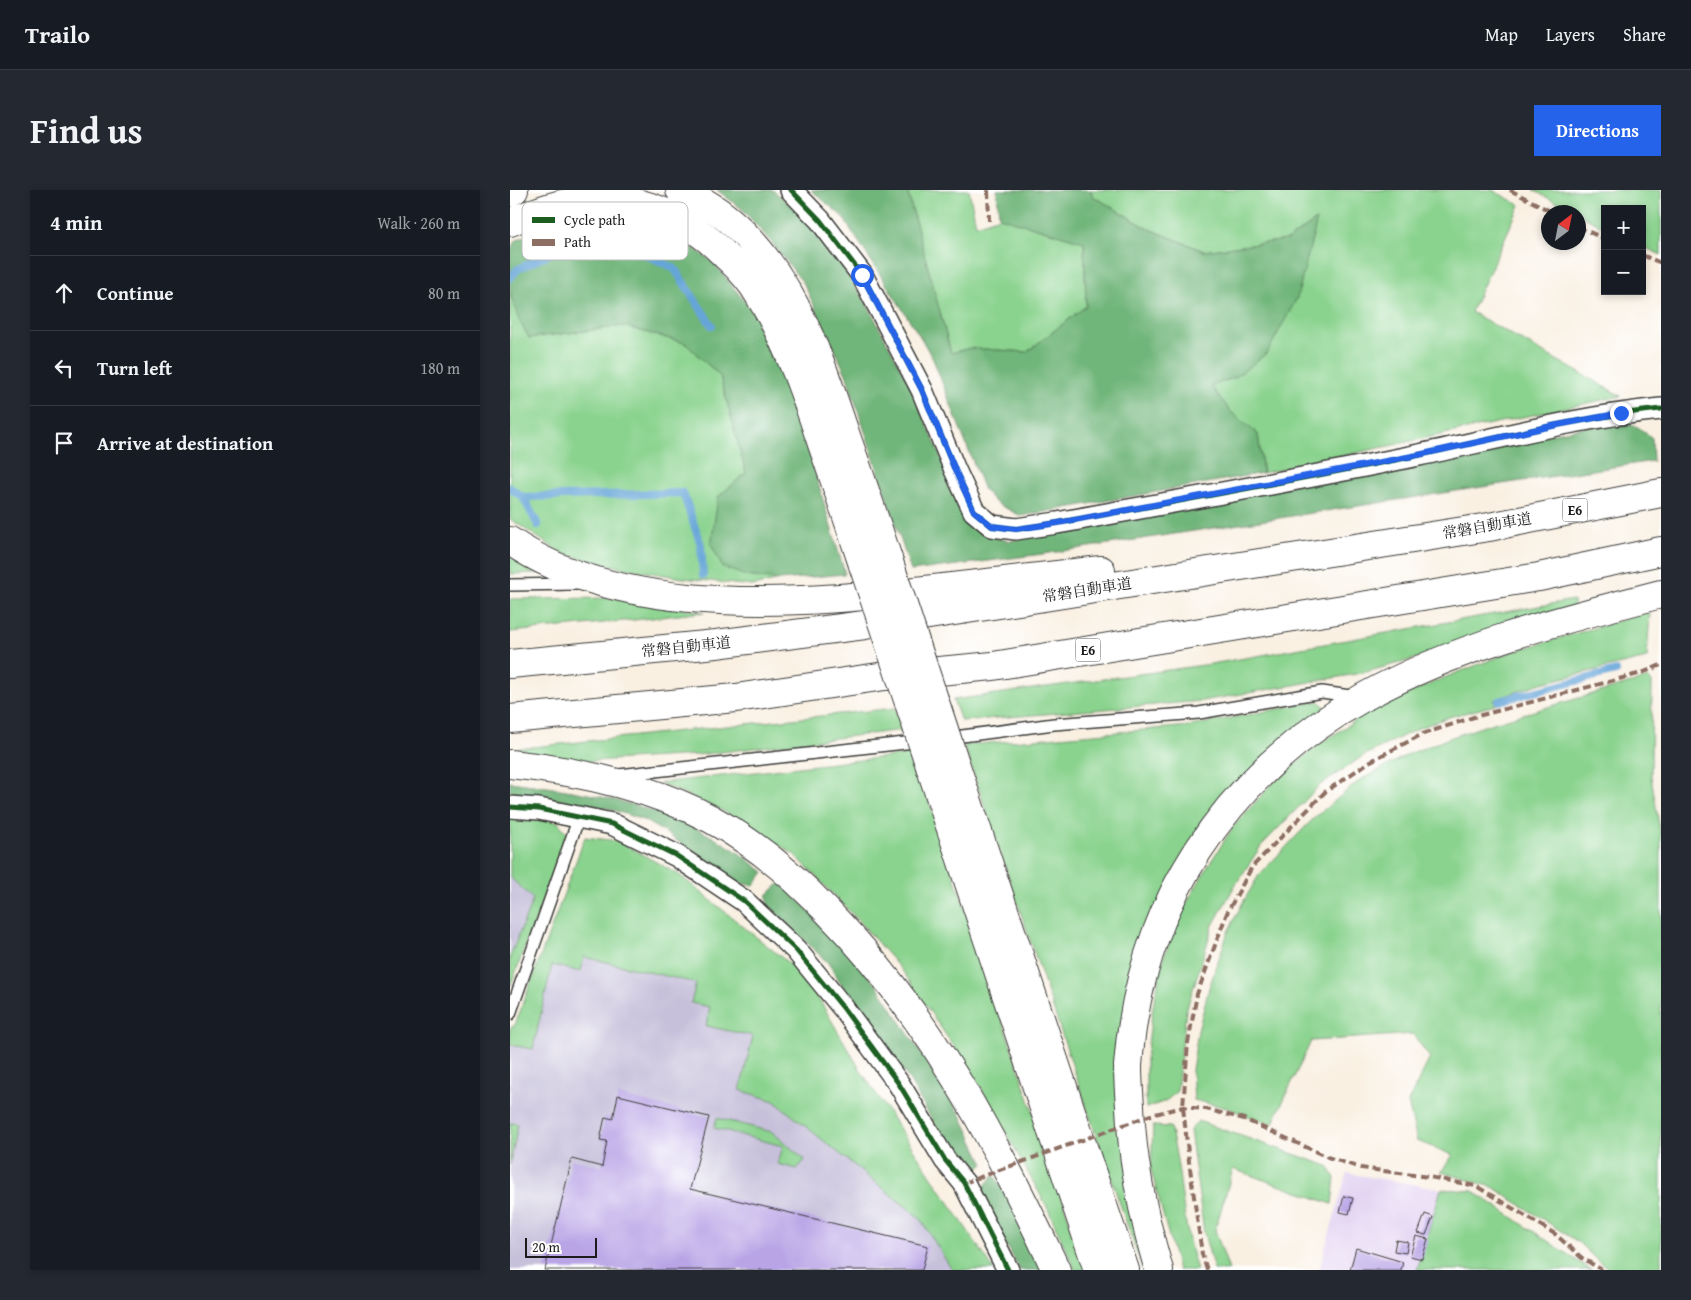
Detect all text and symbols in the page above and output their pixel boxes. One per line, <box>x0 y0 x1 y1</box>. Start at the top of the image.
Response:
text: Trailo <box>25 17 90 52</box>
text: Map <box>1485 21 1518 48</box>
text: Layers <box>1546 21 1595 48</box>
text: Share <box>1623 21 1666 48</box>
text: Find us <box>30 105 143 156</box>
button: Directions <box>1534 105 1661 156</box>
legend <box>522 202 688 260</box>
north arrow <box>1541 205 1586 250</box>
map controls <box>1601 205 1646 295</box>
button: + <box>1601 205 1646 250</box>
text: 4 min <box>50 207 102 238</box>
text: Cycle path <box>564 210 625 230</box>
text: Walk · 260 m <box>377 211 460 235</box>
text: Path <box>564 232 591 252</box>
button: − <box>1601 250 1646 295</box>
route start <box>851 264 874 287</box>
icon: ahead <box>50 279 78 307</box>
text: Continue <box>97 279 174 307</box>
text: 80 m <box>428 281 460 305</box>
icon: left <box>50 354 78 382</box>
text: Turn left <box>97 354 172 382</box>
text: 180 m <box>420 356 460 380</box>
route end <box>1610 402 1633 425</box>
icon: arrive <box>50 429 78 457</box>
text: Arrive at destination <box>97 429 273 457</box>
road number: E6 <box>1562 498 1588 522</box>
street label: 常磐自動車道 <box>1441 507 1533 544</box>
street label: 常磐自動車道 <box>1041 572 1133 607</box>
street label: 常磐自動車道 <box>640 631 732 662</box>
road number: E6 <box>1076 638 1100 662</box>
scale bar <box>525 1235 598 1258</box>
text: 20 m <box>532 1237 560 1257</box>

